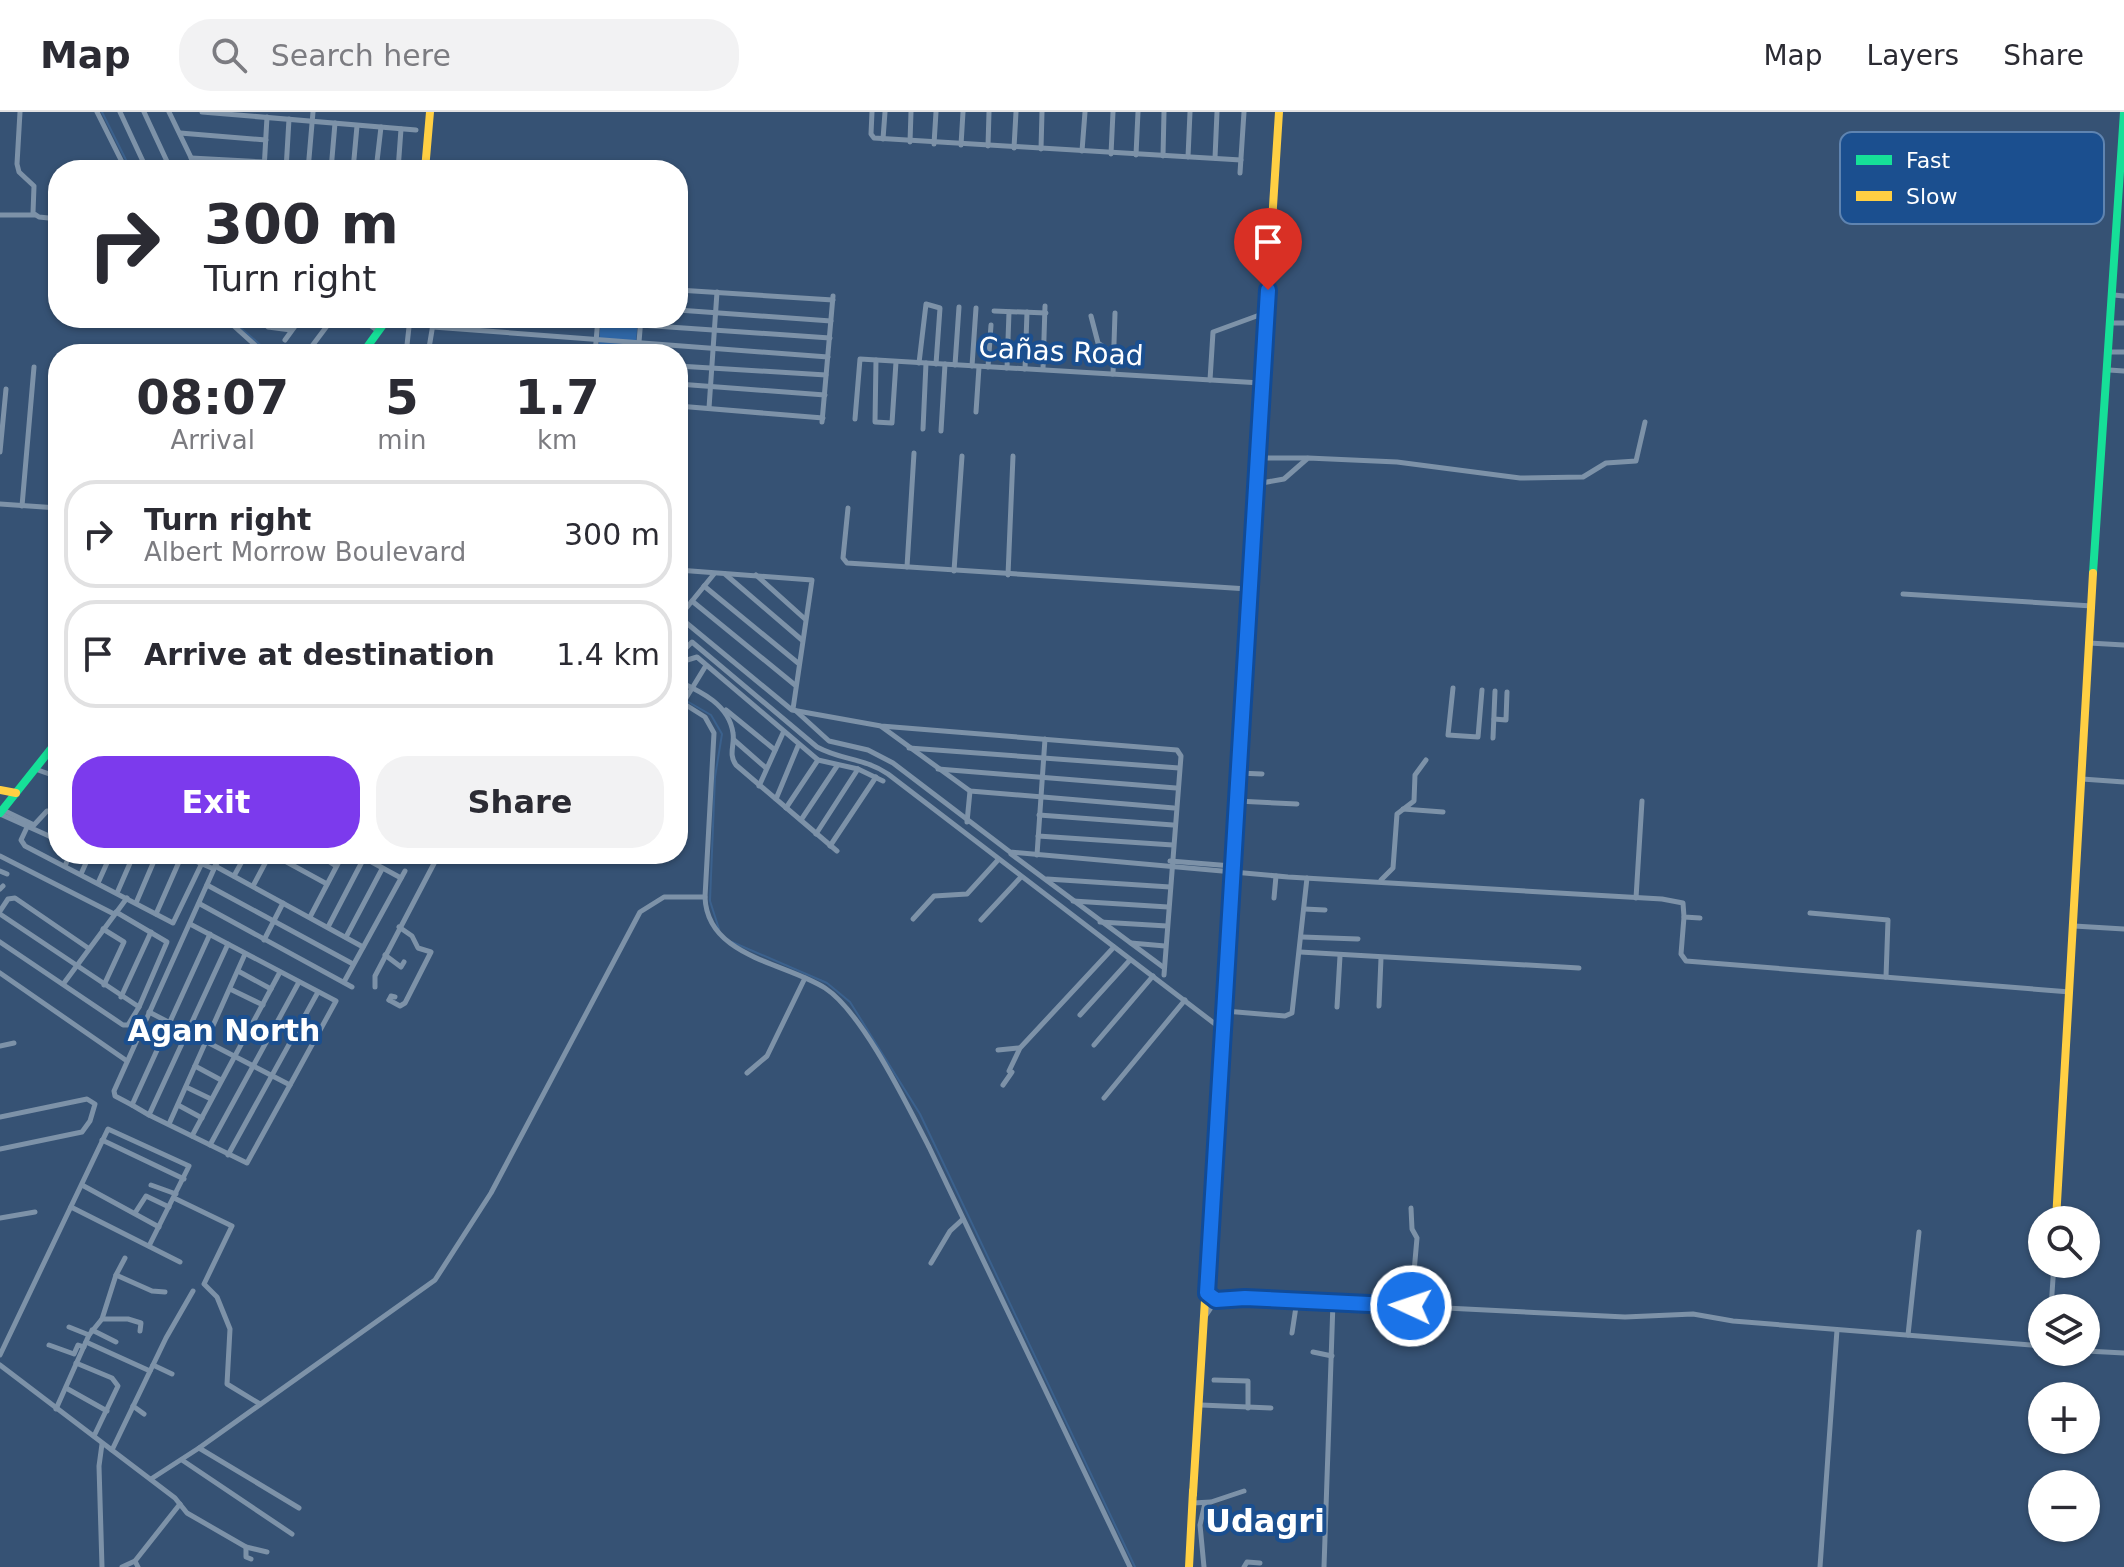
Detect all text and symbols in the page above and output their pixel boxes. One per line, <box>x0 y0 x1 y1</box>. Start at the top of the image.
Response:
search box <box>179 19 739 91</box>
text: Map <box>40 33 131 77</box>
icon: search <box>207 33 251 77</box>
text: Search here <box>271 38 451 73</box>
text: Map <box>1763 39 1823 72</box>
text: Layers <box>1867 39 1959 72</box>
text: Share <box>2003 39 2084 72</box>
legend <box>1840 132 2104 224</box>
text: Fast <box>1906 148 1951 173</box>
text: Slow <box>1906 184 1958 209</box>
text: 300 m <box>204 191 399 256</box>
icon: right <box>72 192 176 296</box>
pin <box>1234 208 1302 290</box>
icon: arrive <box>1246 220 1290 264</box>
text: Turn right <box>204 258 376 299</box>
street label: Cañas Road <box>978 331 1144 372</box>
text: 08:07 <box>136 369 289 425</box>
text: 5 <box>385 369 419 425</box>
text: 1.7 <box>515 369 600 425</box>
text: Arrival <box>170 425 255 455</box>
text: min <box>377 425 426 455</box>
text: km <box>537 425 577 455</box>
text: Turn right <box>144 502 311 537</box>
icon: right <box>76 512 120 556</box>
text: 300 m <box>564 517 660 552</box>
text: Albert Morrow Boulevard <box>144 537 466 567</box>
icon: arrive <box>76 632 120 676</box>
text: Arrive at destination <box>144 637 495 672</box>
text: 1.4 km <box>556 637 660 672</box>
button: Exit <box>72 756 360 848</box>
button: Share <box>376 756 664 848</box>
district label: Agan North <box>128 1013 320 1048</box>
map controls <box>2028 1206 2100 1542</box>
button: search <box>2028 1206 2100 1278</box>
position arrow <box>1369 1264 1453 1348</box>
button: layers <box>2028 1294 2100 1366</box>
button: + <box>2028 1382 2100 1454</box>
button: − <box>2028 1470 2100 1542</box>
district label: Udagri <box>1205 1502 1325 1540</box>

